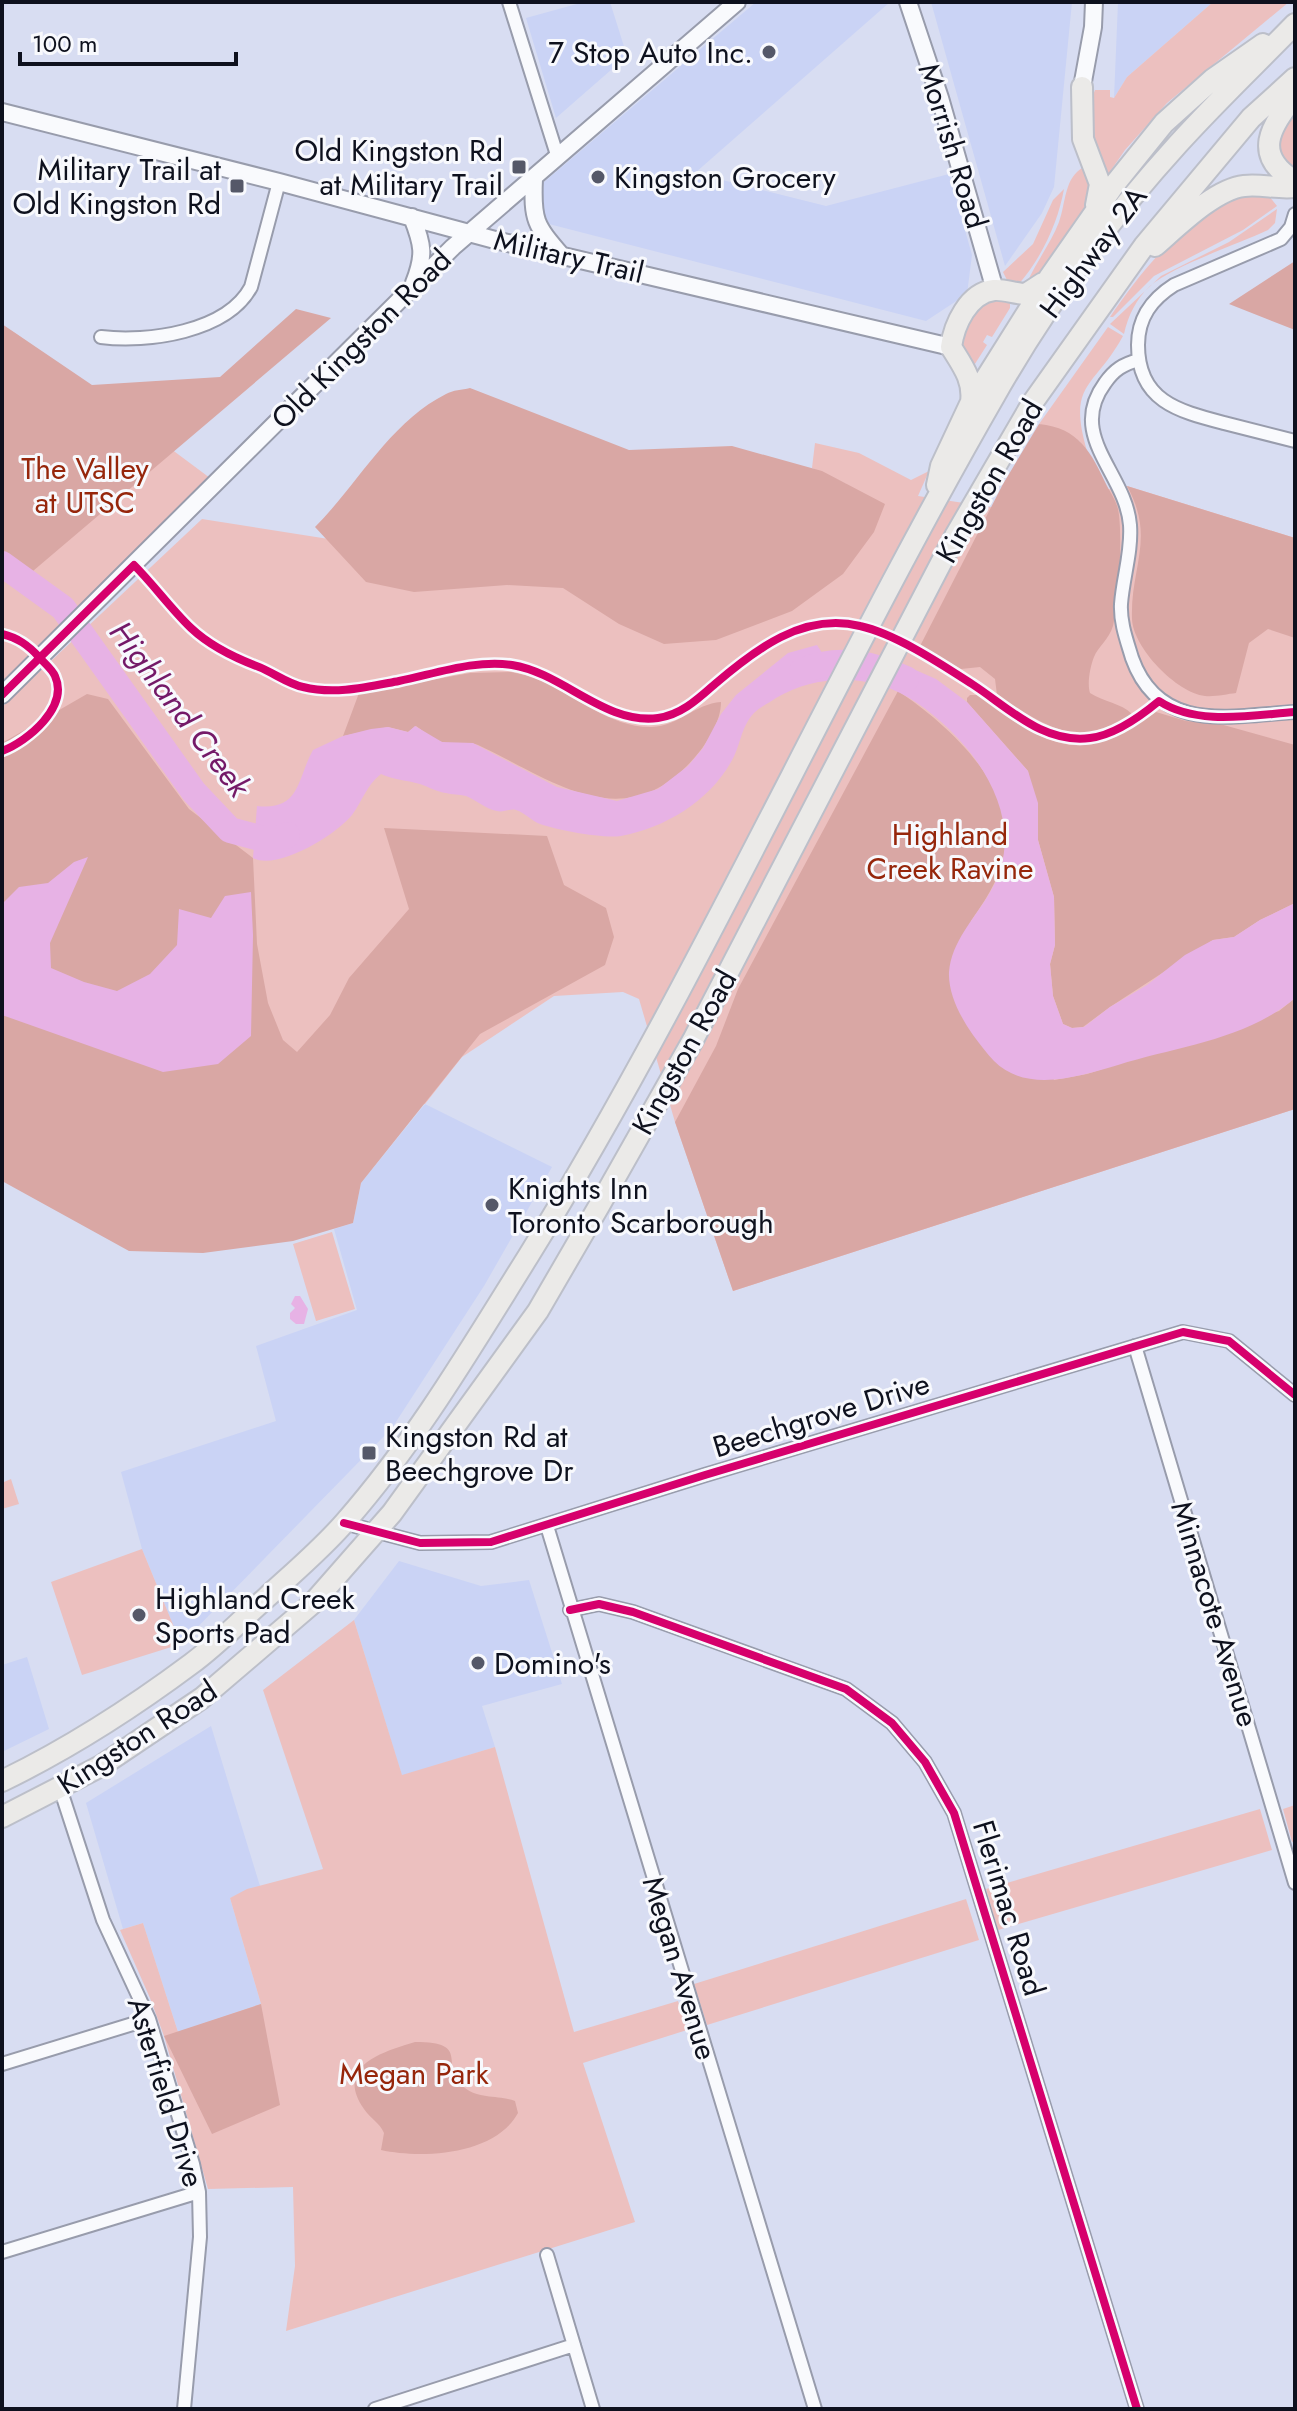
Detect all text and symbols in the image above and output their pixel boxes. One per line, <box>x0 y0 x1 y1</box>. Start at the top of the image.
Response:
scale bar <box>20 16 236 66</box>
text: 100 m <box>32 26 98 61</box>
place label: 7 Stop Auto Inc. <box>548 31 753 74</box>
marker: 7 Stop Auto Inc. <box>760 43 778 61</box>
street label: Morrish Road <box>907 58 999 234</box>
place label: Old Kingston Rd at Military Trail <box>294 129 503 206</box>
place label: Military Trail at Old Kingston Rd <box>12 148 222 225</box>
place label: Kingston Grocery <box>614 156 836 199</box>
marker: Old Kingston Rd at Military Trail <box>510 158 528 176</box>
marker: Kingston Grocery <box>589 168 607 186</box>
marker: Military Trail at Old Kingston Rd <box>228 177 246 195</box>
street label: Highway 2A <box>1029 177 1157 327</box>
street label: Military Trail <box>490 218 648 294</box>
street label: Old Kingston Road <box>261 239 461 439</box>
street label: Kingston Road <box>925 391 1053 571</box>
park label: The Valley at UTSC <box>21 447 149 524</box>
water label: Highland Creek <box>98 611 262 808</box>
park label: Highland Creek Ravine <box>867 813 1033 890</box>
street label: Kingston Road <box>621 962 747 1142</box>
place label: Knights Inn Toronto Scarborough <box>508 1167 774 1244</box>
marker: Knights Inn Toronto Scarborough <box>483 1196 501 1214</box>
street label: Beechgrove Drive <box>707 1362 935 1468</box>
place label: Kingston Rd at Beechgrove Dr <box>385 1415 574 1492</box>
marker: Kingston Rd at Beechgrove Dr <box>360 1444 378 1462</box>
street label: Minnacote Avenue <box>1160 1496 1270 1732</box>
place label: Highland Creek Sports Pad <box>155 1577 356 1654</box>
marker: Highland Creek Sports Pad <box>130 1606 148 1624</box>
place label: Domino's <box>494 1642 611 1685</box>
marker: Domino's <box>469 1654 487 1672</box>
street label: Kingston Road <box>49 1669 225 1805</box>
street label: Flerimac Road <box>962 1815 1056 2001</box>
street label: Megan Avenue <box>632 1871 728 2065</box>
street label: Asterfield Drive <box>117 1992 215 2192</box>
park label: Megan Park <box>339 2052 490 2095</box>

